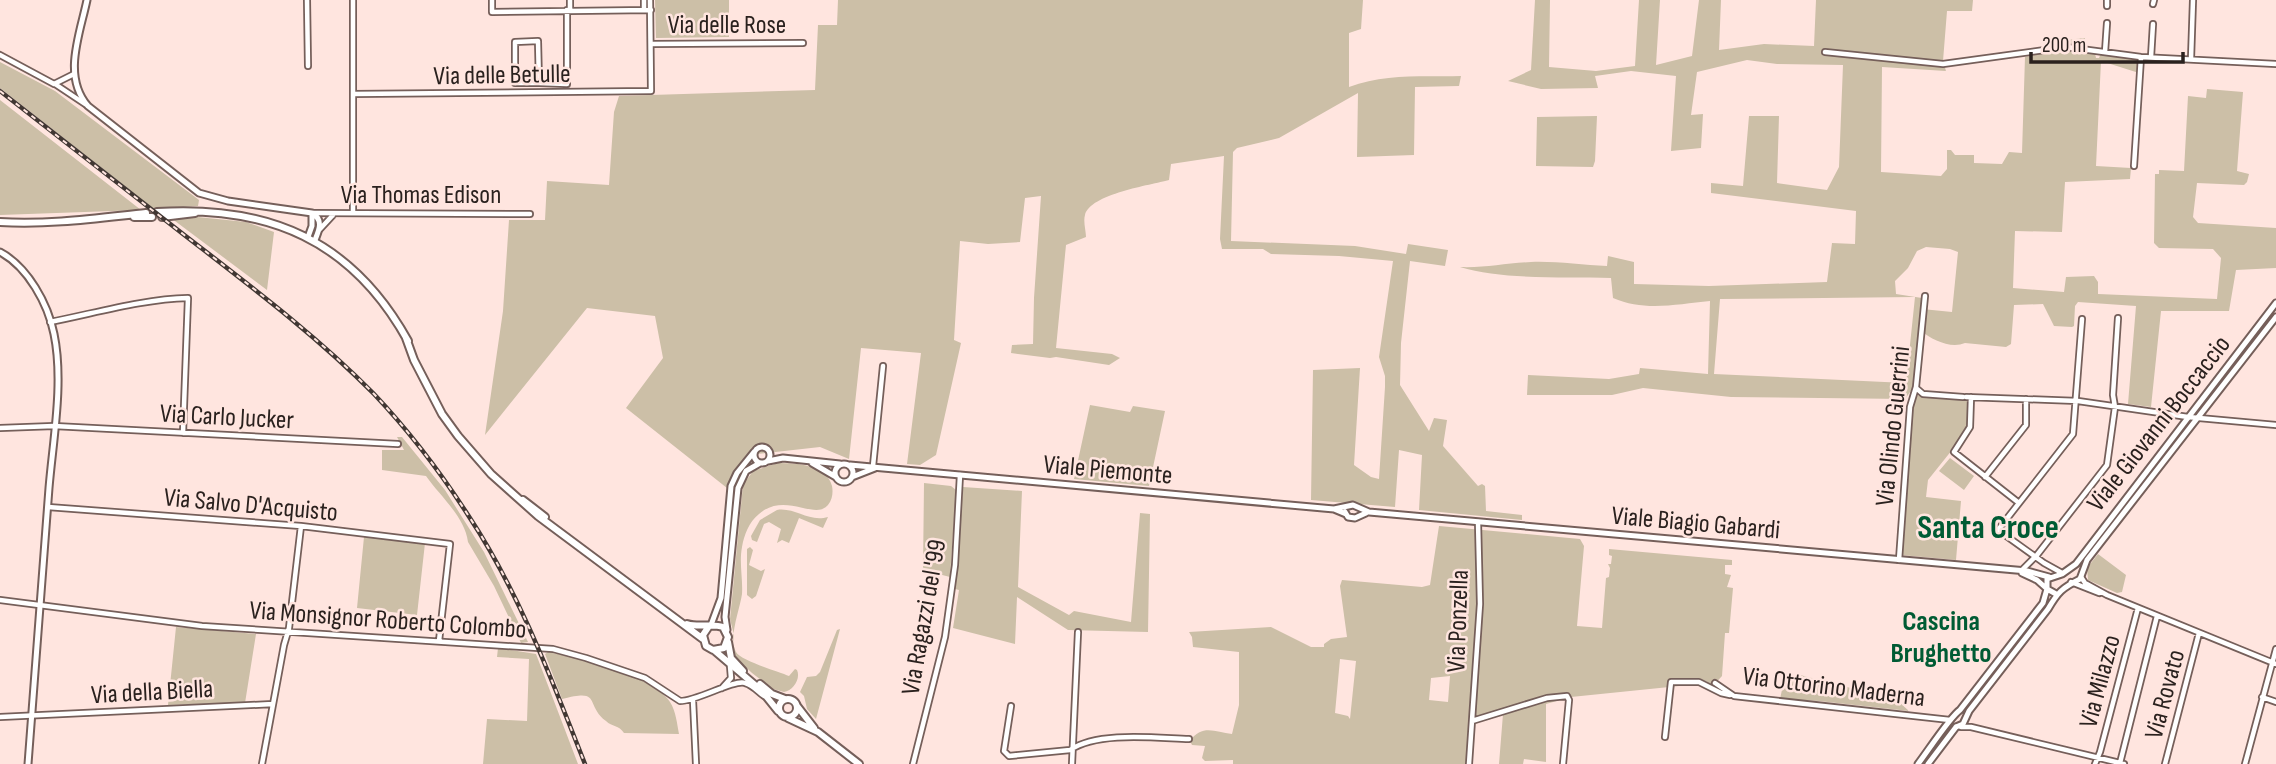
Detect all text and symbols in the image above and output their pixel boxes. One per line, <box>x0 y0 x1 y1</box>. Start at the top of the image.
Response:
street label: Via delle Rose <box>668 10 786 41</box>
scale bar <box>2031 21 2183 65</box>
text: 200 m <box>2042 33 2086 58</box>
street label: Via delle Betulle <box>433 59 571 92</box>
street label: Via Thomas Edison <box>341 180 501 211</box>
street label: Viale Giovanni Boccaccio <box>2081 330 2237 518</box>
street label: Via Olindo Guerrini <box>1870 345 1917 508</box>
street label: Via Carlo Jucker <box>159 399 295 437</box>
street label: Viale Piemonte <box>1042 449 1174 492</box>
street label: Via Salvo D'Acquisto <box>163 482 339 529</box>
street label: Viale Biagio Gabardi <box>1610 501 1781 546</box>
district label: Santa Croce <box>1917 508 2059 548</box>
street label: Via Ragazzi del '99 <box>896 537 953 697</box>
street label: Via Ponzella <box>1441 569 1476 673</box>
street label: Via Monsignor Roberto Colombo <box>248 595 527 646</box>
district label: Cascina Brughetto <box>1890 605 1992 670</box>
street label: Via Milazzo <box>2073 632 2128 731</box>
street label: Via Rovato <box>2139 646 2192 742</box>
street label: Via Ottorino Maderna <box>1741 661 1927 714</box>
street label: Via della Biella <box>90 674 214 711</box>

